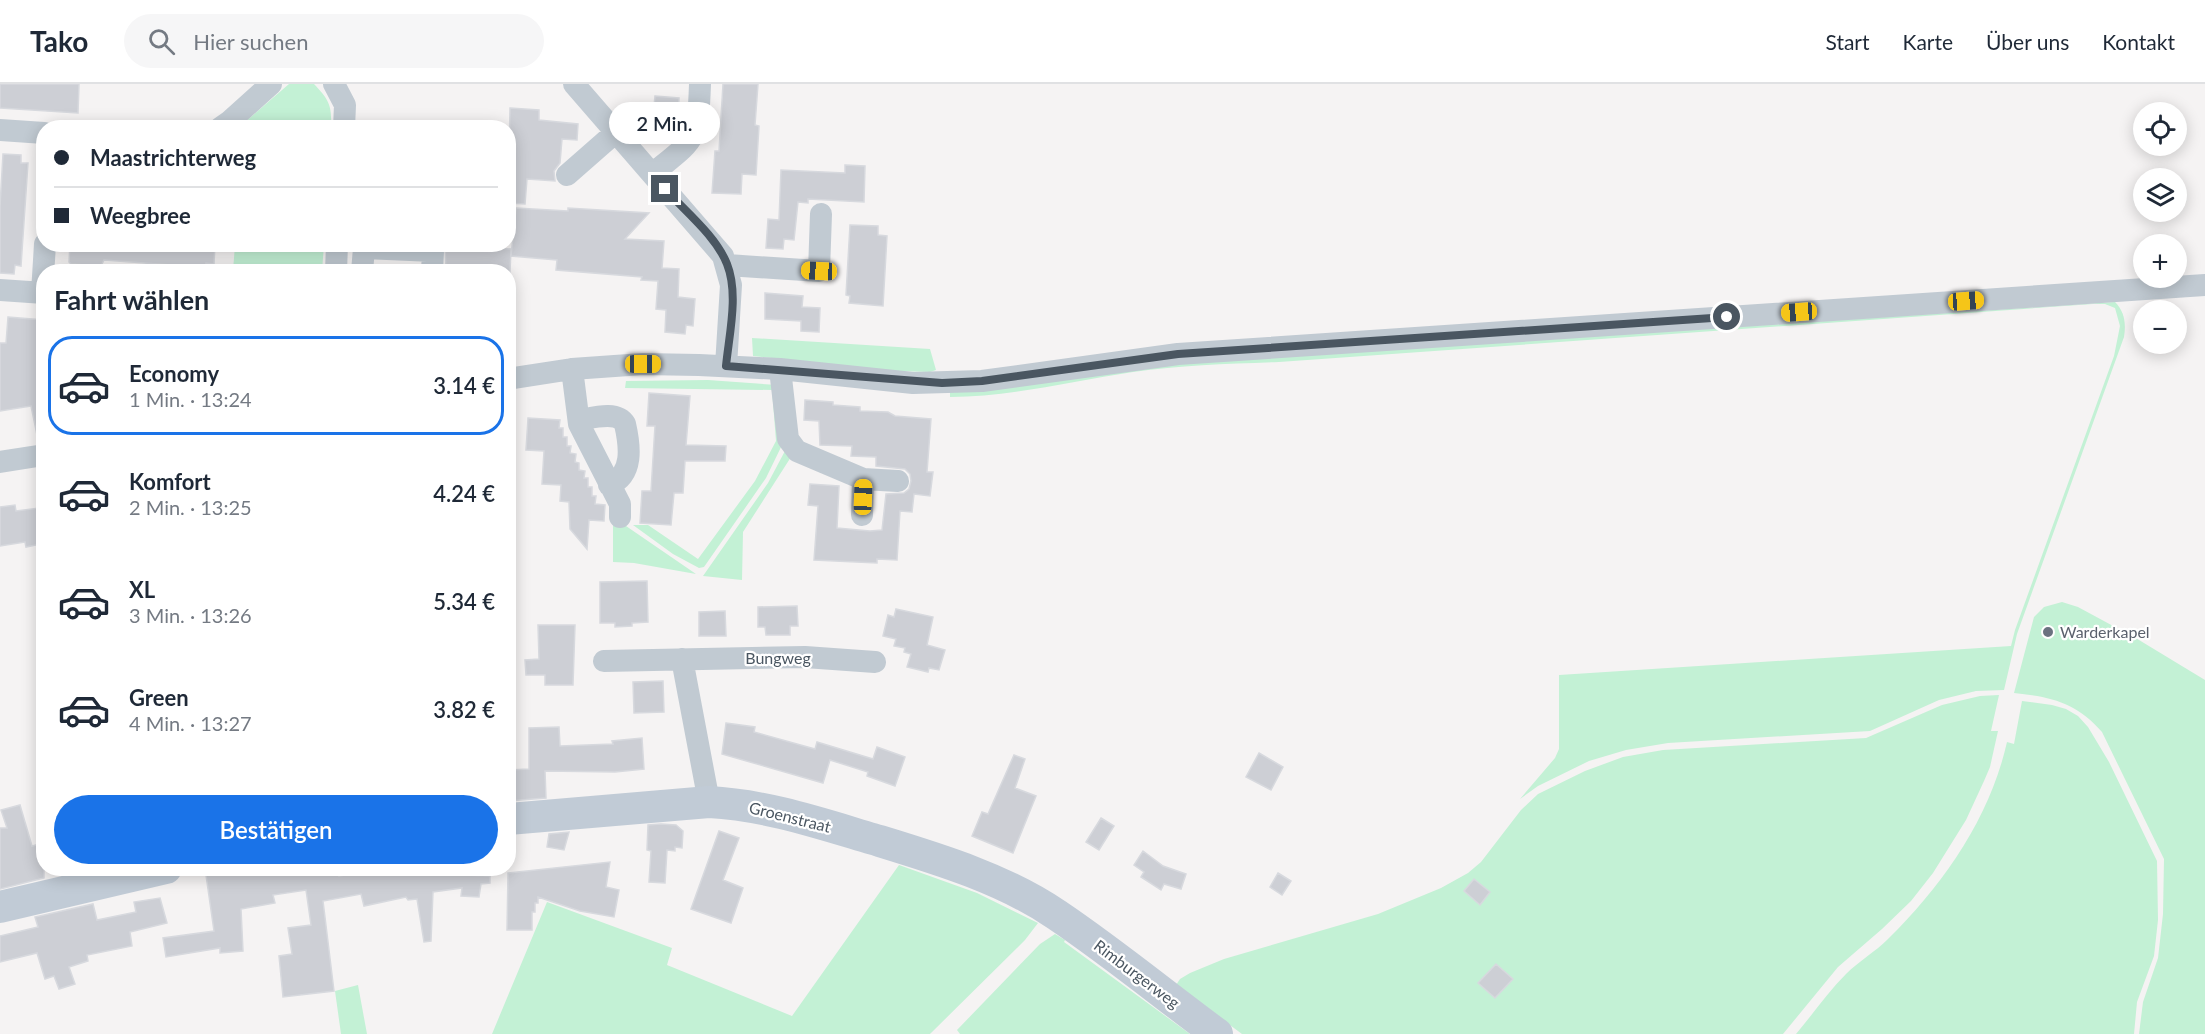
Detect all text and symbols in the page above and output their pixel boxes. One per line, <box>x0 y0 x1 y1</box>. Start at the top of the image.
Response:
search box <box>124 14 544 68</box>
text: Tako <box>30 24 88 58</box>
icon: search <box>145 25 178 58</box>
text: Hier suchen <box>193 28 308 55</box>
text: Start <box>1825 29 1870 54</box>
text: Karte <box>1903 29 1953 54</box>
text: Über uns <box>1986 29 2069 54</box>
text: Kontakt <box>2102 29 2175 54</box>
callout: 2 Min. <box>610 102 720 144</box>
map controls <box>2133 102 2187 354</box>
button: locate <box>2133 102 2187 156</box>
text: 2 Min. <box>636 111 693 135</box>
text: Maastrichterweg <box>90 144 256 171</box>
button: layers <box>2133 168 2187 222</box>
route end <box>651 175 678 202</box>
text: Weegbree <box>90 202 191 229</box>
button: + <box>2133 234 2187 288</box>
car <box>801 261 837 281</box>
text: Fahrt wählen <box>54 283 209 316</box>
car <box>1947 291 1985 311</box>
button: − <box>2133 300 2187 354</box>
car <box>1780 302 1818 322</box>
route start <box>1713 303 1740 330</box>
car <box>625 355 661 373</box>
icon: car <box>57 359 111 413</box>
text: Economy <box>129 360 219 387</box>
text: 3.14 € <box>433 372 495 399</box>
text: 1 Min. · 13:24 <box>129 387 252 411</box>
icon: car <box>57 467 111 521</box>
text: Komfort <box>129 468 211 495</box>
car <box>853 479 873 515</box>
text: 4.24 € <box>433 480 495 507</box>
text: 2 Min. · 13:25 <box>129 495 252 519</box>
icon: car <box>57 575 111 629</box>
text: XL <box>129 576 155 603</box>
text: 5.34 € <box>433 588 495 615</box>
text: 3 Min. · 13:26 <box>129 603 252 627</box>
place label: Warderkapel <box>2060 622 2150 641</box>
marker: Warderkapel <box>2041 625 2055 639</box>
street label: Bungweg <box>745 648 811 667</box>
icon: car <box>57 683 111 737</box>
text: Green <box>129 684 189 711</box>
text: 3.82 € <box>433 696 495 723</box>
text: 4 Min. · 13:27 <box>129 711 252 735</box>
button: Bestätigen <box>54 795 498 864</box>
street label: Groenstraat <box>747 797 833 836</box>
street label: Rimburgerweg <box>1091 935 1184 1012</box>

